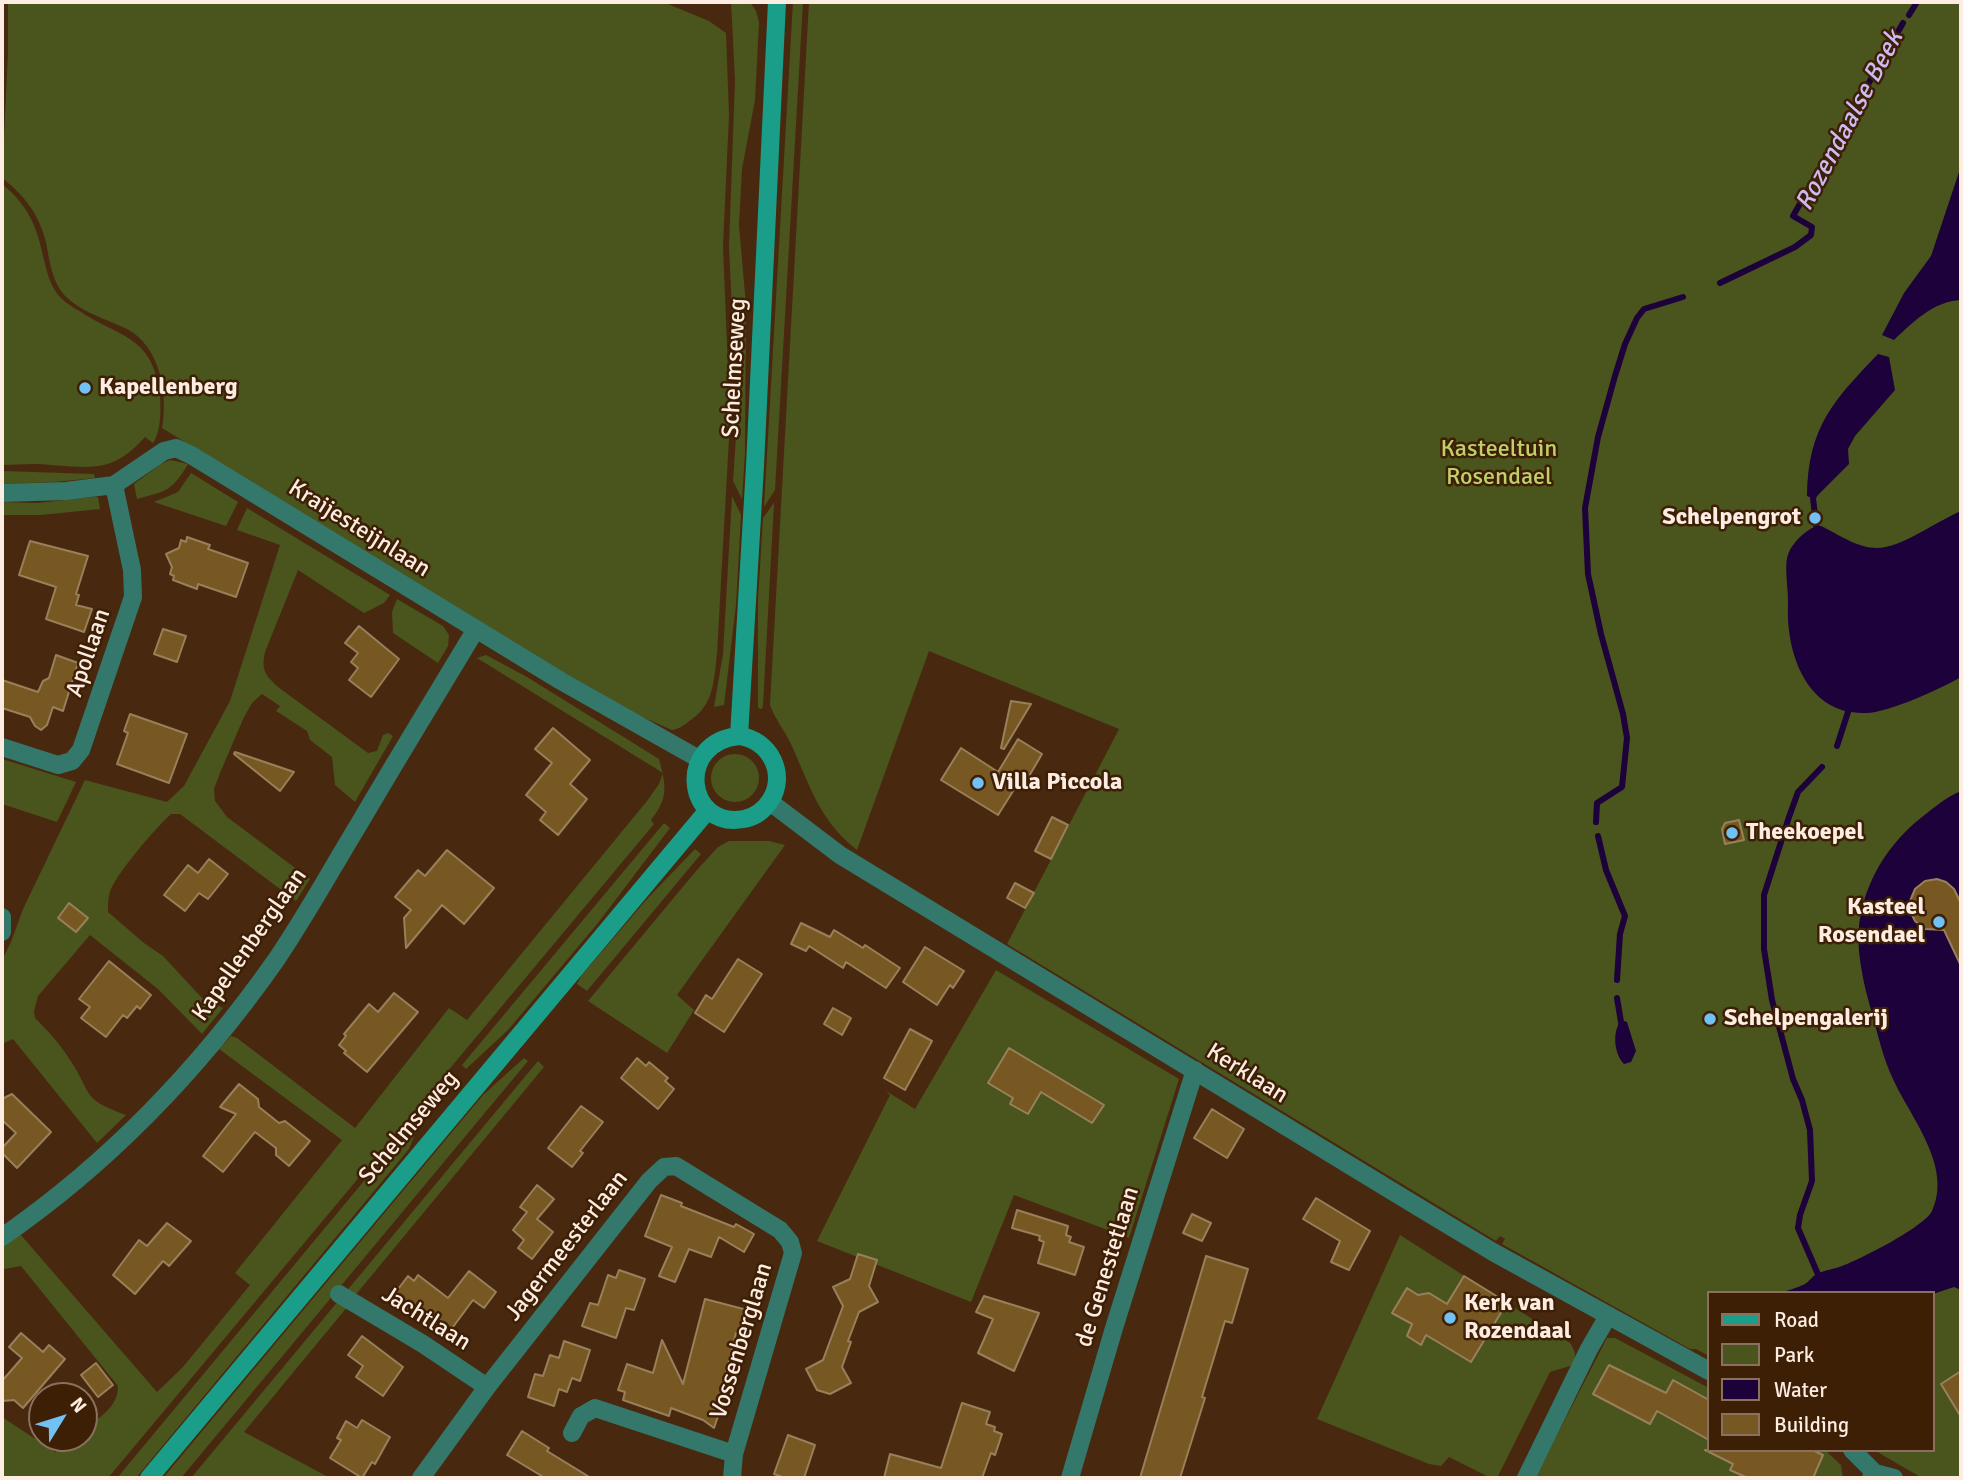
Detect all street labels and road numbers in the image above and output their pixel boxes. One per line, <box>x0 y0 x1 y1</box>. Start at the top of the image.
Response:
street label: Schelmseweg <box>717 297 753 439</box>
street label: Kraijesteijnlaan <box>283 474 435 584</box>
street label: Apollaan <box>61 605 117 701</box>
street label: Kapellenberglaan <box>186 863 314 1027</box>
street label: Kerklaan <box>1201 1038 1293 1110</box>
street label: Schelmseweg <box>353 1065 465 1191</box>
street label: Jagermeesterlaan <box>499 1165 635 1327</box>
street label: de Genestetlaan <box>1070 1183 1146 1351</box>
street label: Vossenberglaan <box>705 1260 779 1422</box>
street label: Jachtlaan <box>376 1280 476 1358</box>

